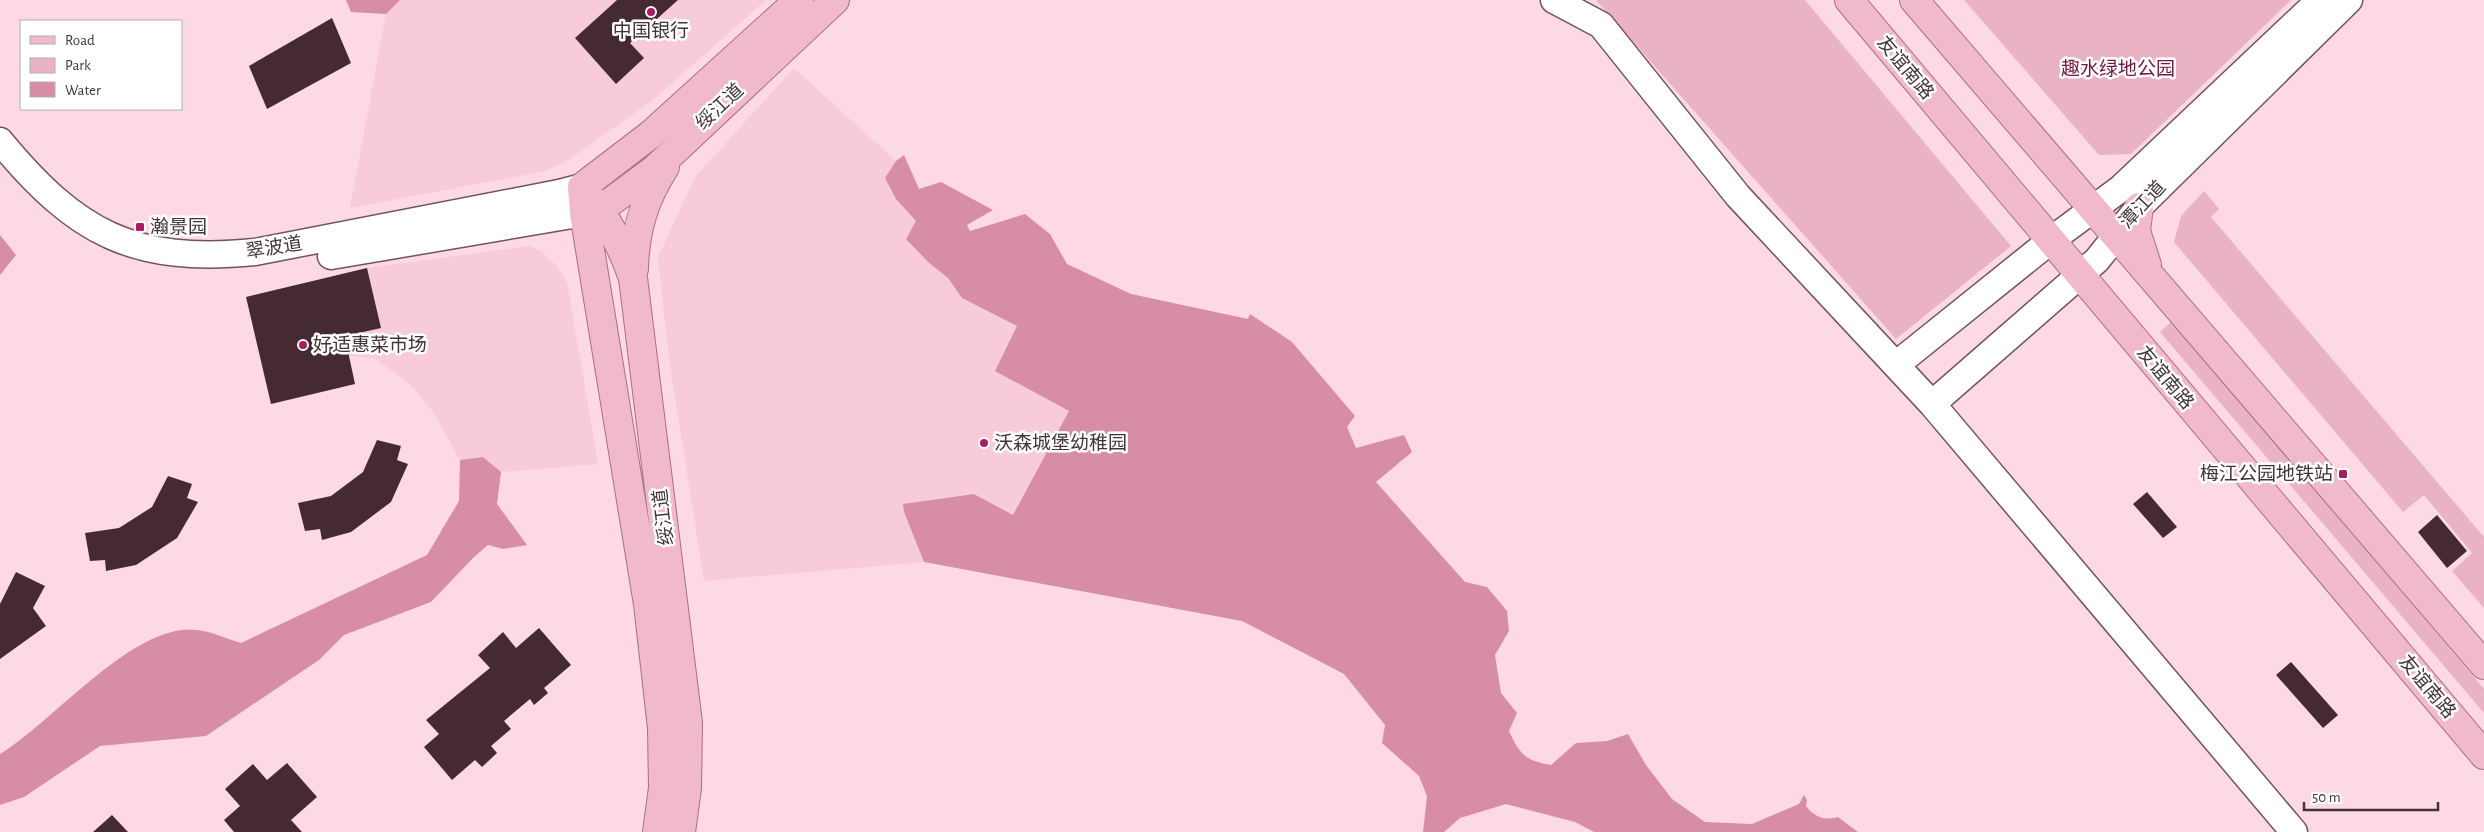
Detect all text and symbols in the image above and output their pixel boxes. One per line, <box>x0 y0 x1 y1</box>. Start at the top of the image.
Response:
marker: 中国银行 <box>645 6 657 18</box>
legend <box>20 20 182 110</box>
place label: 中国银行 <box>613 20 689 41</box>
street label: 友谊南路 <box>1873 31 1938 103</box>
text: Road <box>65 33 95 48</box>
text: Park <box>65 58 91 73</box>
park label: 趣水绿地公园 <box>2061 59 2175 79</box>
street label: 绥江道 <box>692 80 747 133</box>
text: Water <box>65 83 101 98</box>
street label: 潭江道 <box>2116 177 2169 232</box>
place label: 瀚景园 <box>150 216 207 237</box>
marker: 瀚景园 <box>134 221 146 233</box>
street label: 翠波道 <box>244 233 304 262</box>
place label: 好适惠菜市场 <box>313 334 427 355</box>
marker: 好适惠菜市场 <box>297 339 309 351</box>
street label: 友谊南路 <box>2133 341 2198 413</box>
place label: 沃森城堡幼稚园 <box>994 432 1127 453</box>
marker: 沃森城堡幼稚园 <box>978 437 990 449</box>
place label: 梅江公园地铁站 <box>2200 464 2333 484</box>
marker: 梅江公园地铁站 <box>2337 468 2349 480</box>
street label: 绥江道 <box>650 488 677 547</box>
street label: 友谊南路 <box>2395 650 2460 722</box>
scale bar <box>2304 780 2438 812</box>
text: 50 m <box>2312 790 2341 805</box>

